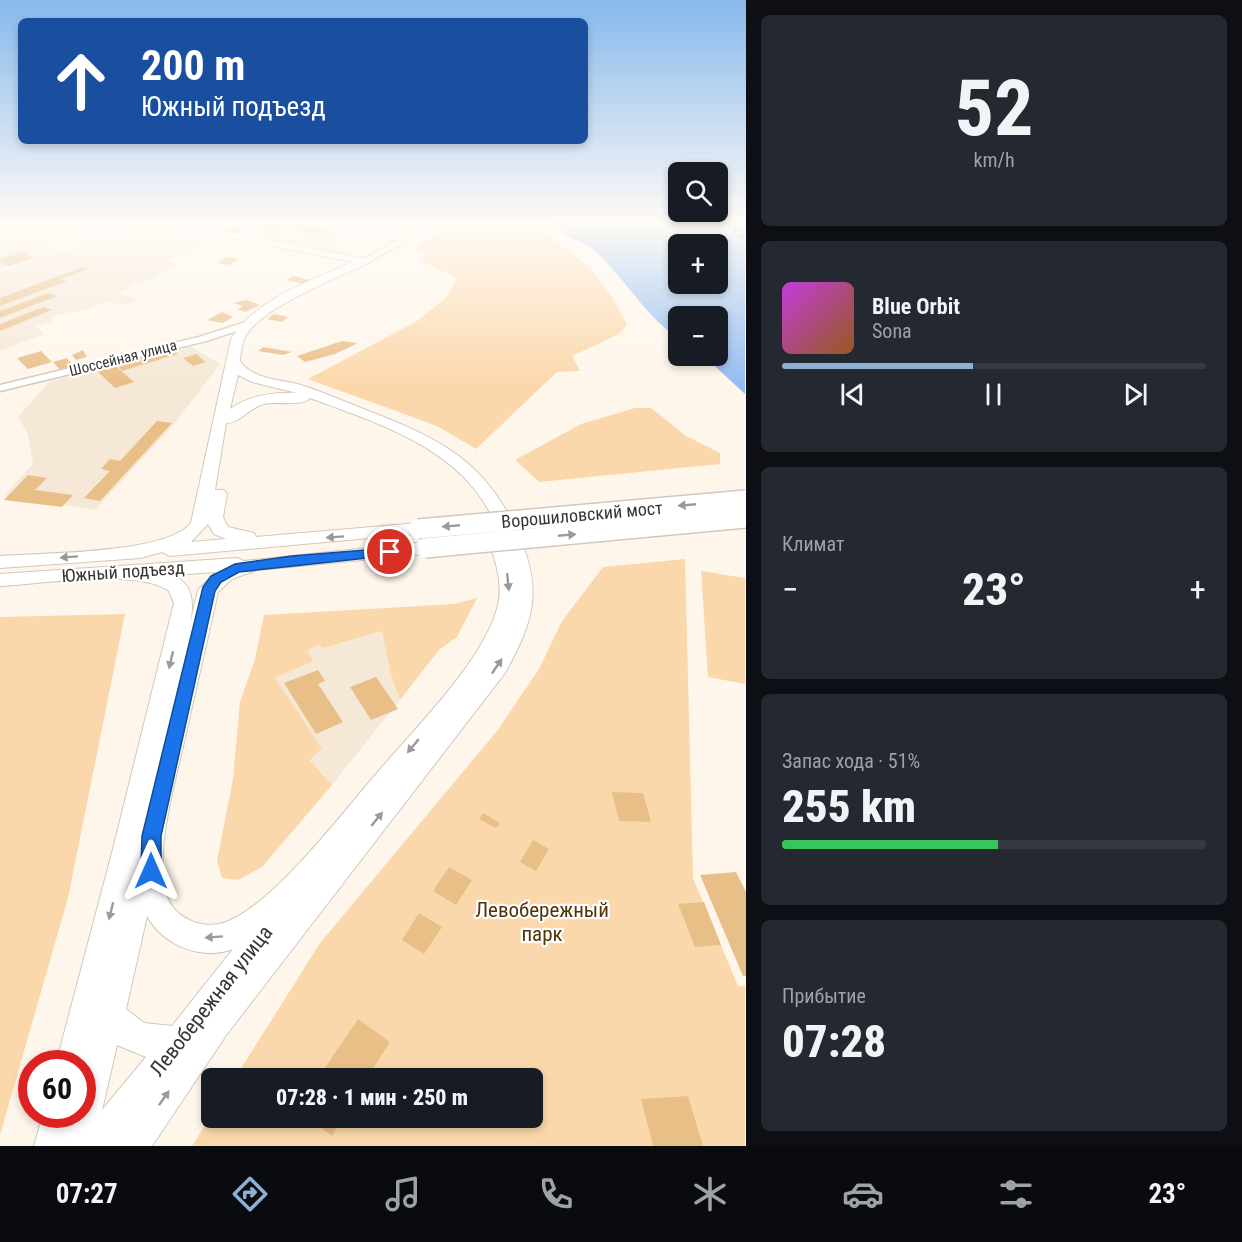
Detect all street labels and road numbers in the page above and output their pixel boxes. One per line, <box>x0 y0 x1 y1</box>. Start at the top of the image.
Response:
street label: Шоссейная улица <box>67 336 179 380</box>
street label: Ворошиловский мост <box>500 497 664 532</box>
street label: Южный подъезд <box>61 557 185 586</box>
street label: Левобережная улица <box>145 921 277 1081</box>

